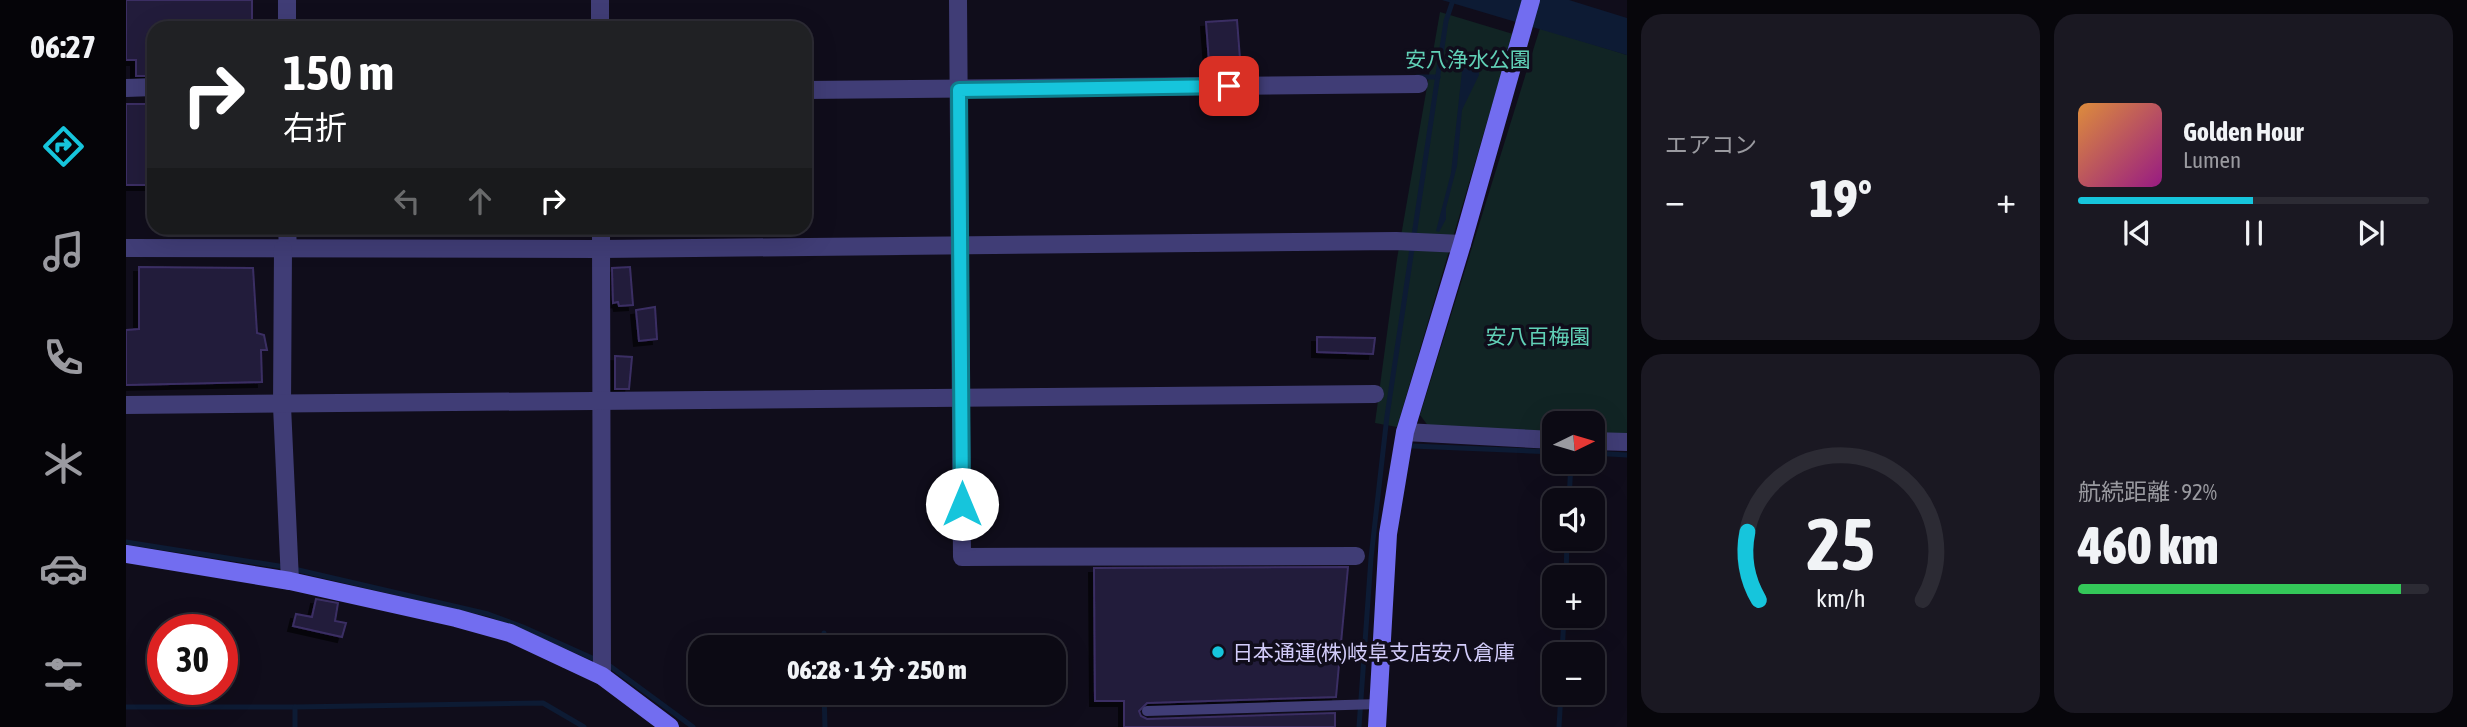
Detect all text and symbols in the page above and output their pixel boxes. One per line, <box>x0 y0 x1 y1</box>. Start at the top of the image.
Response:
text: 06:27 <box>30 28 96 65</box>
text: 150 m <box>283 44 394 100</box>
park label: 安八浄水公園 <box>1405 47 1531 71</box>
icon: right <box>168 49 259 140</box>
pin <box>1199 56 1259 116</box>
icon: arrive <box>1210 67 1248 105</box>
text: 右折 <box>283 109 347 146</box>
text: Golden Hour <box>2183 117 2303 147</box>
icon: directions <box>39 122 88 171</box>
text: エアコン <box>1665 132 1757 158</box>
text: Lumen <box>2183 147 2241 173</box>
text: 19° <box>1809 168 1872 228</box>
text: − <box>1665 178 1685 221</box>
text: + <box>1996 178 2016 221</box>
icon: left <box>388 182 426 220</box>
icon: ahead <box>461 182 499 220</box>
icon: right <box>534 182 572 220</box>
icon: previous <box>2118 214 2156 252</box>
icon: pause <box>2235 214 2273 252</box>
icon: next <box>2352 214 2390 252</box>
icon: music <box>39 227 88 276</box>
park label: 安八百梅園 <box>1486 324 1591 348</box>
icon: phone <box>39 333 88 382</box>
north arrow <box>1542 411 1605 474</box>
map controls <box>1542 411 1605 705</box>
icon: climate <box>39 439 88 488</box>
position arrow <box>925 467 999 541</box>
text: 航続距離 · 92% <box>2078 479 2217 505</box>
button: sound <box>1542 488 1605 551</box>
text: 25 <box>1806 502 1875 585</box>
text: 460 km <box>2078 515 2219 575</box>
icon: car <box>39 544 88 593</box>
button: + <box>1542 565 1605 628</box>
text: km/h <box>1816 583 1865 611</box>
speed limit sign: 30 <box>147 614 238 705</box>
place label: 日本通運(株)岐阜支店安八倉庫 <box>1232 640 1515 664</box>
button: − <box>1542 642 1605 705</box>
marker: 日本通運(株)岐阜支店安八倉庫 <box>1210 644 1226 660</box>
icon: filters <box>39 650 88 699</box>
text: 06:28 · 1 分 · 250 m <box>787 655 967 685</box>

